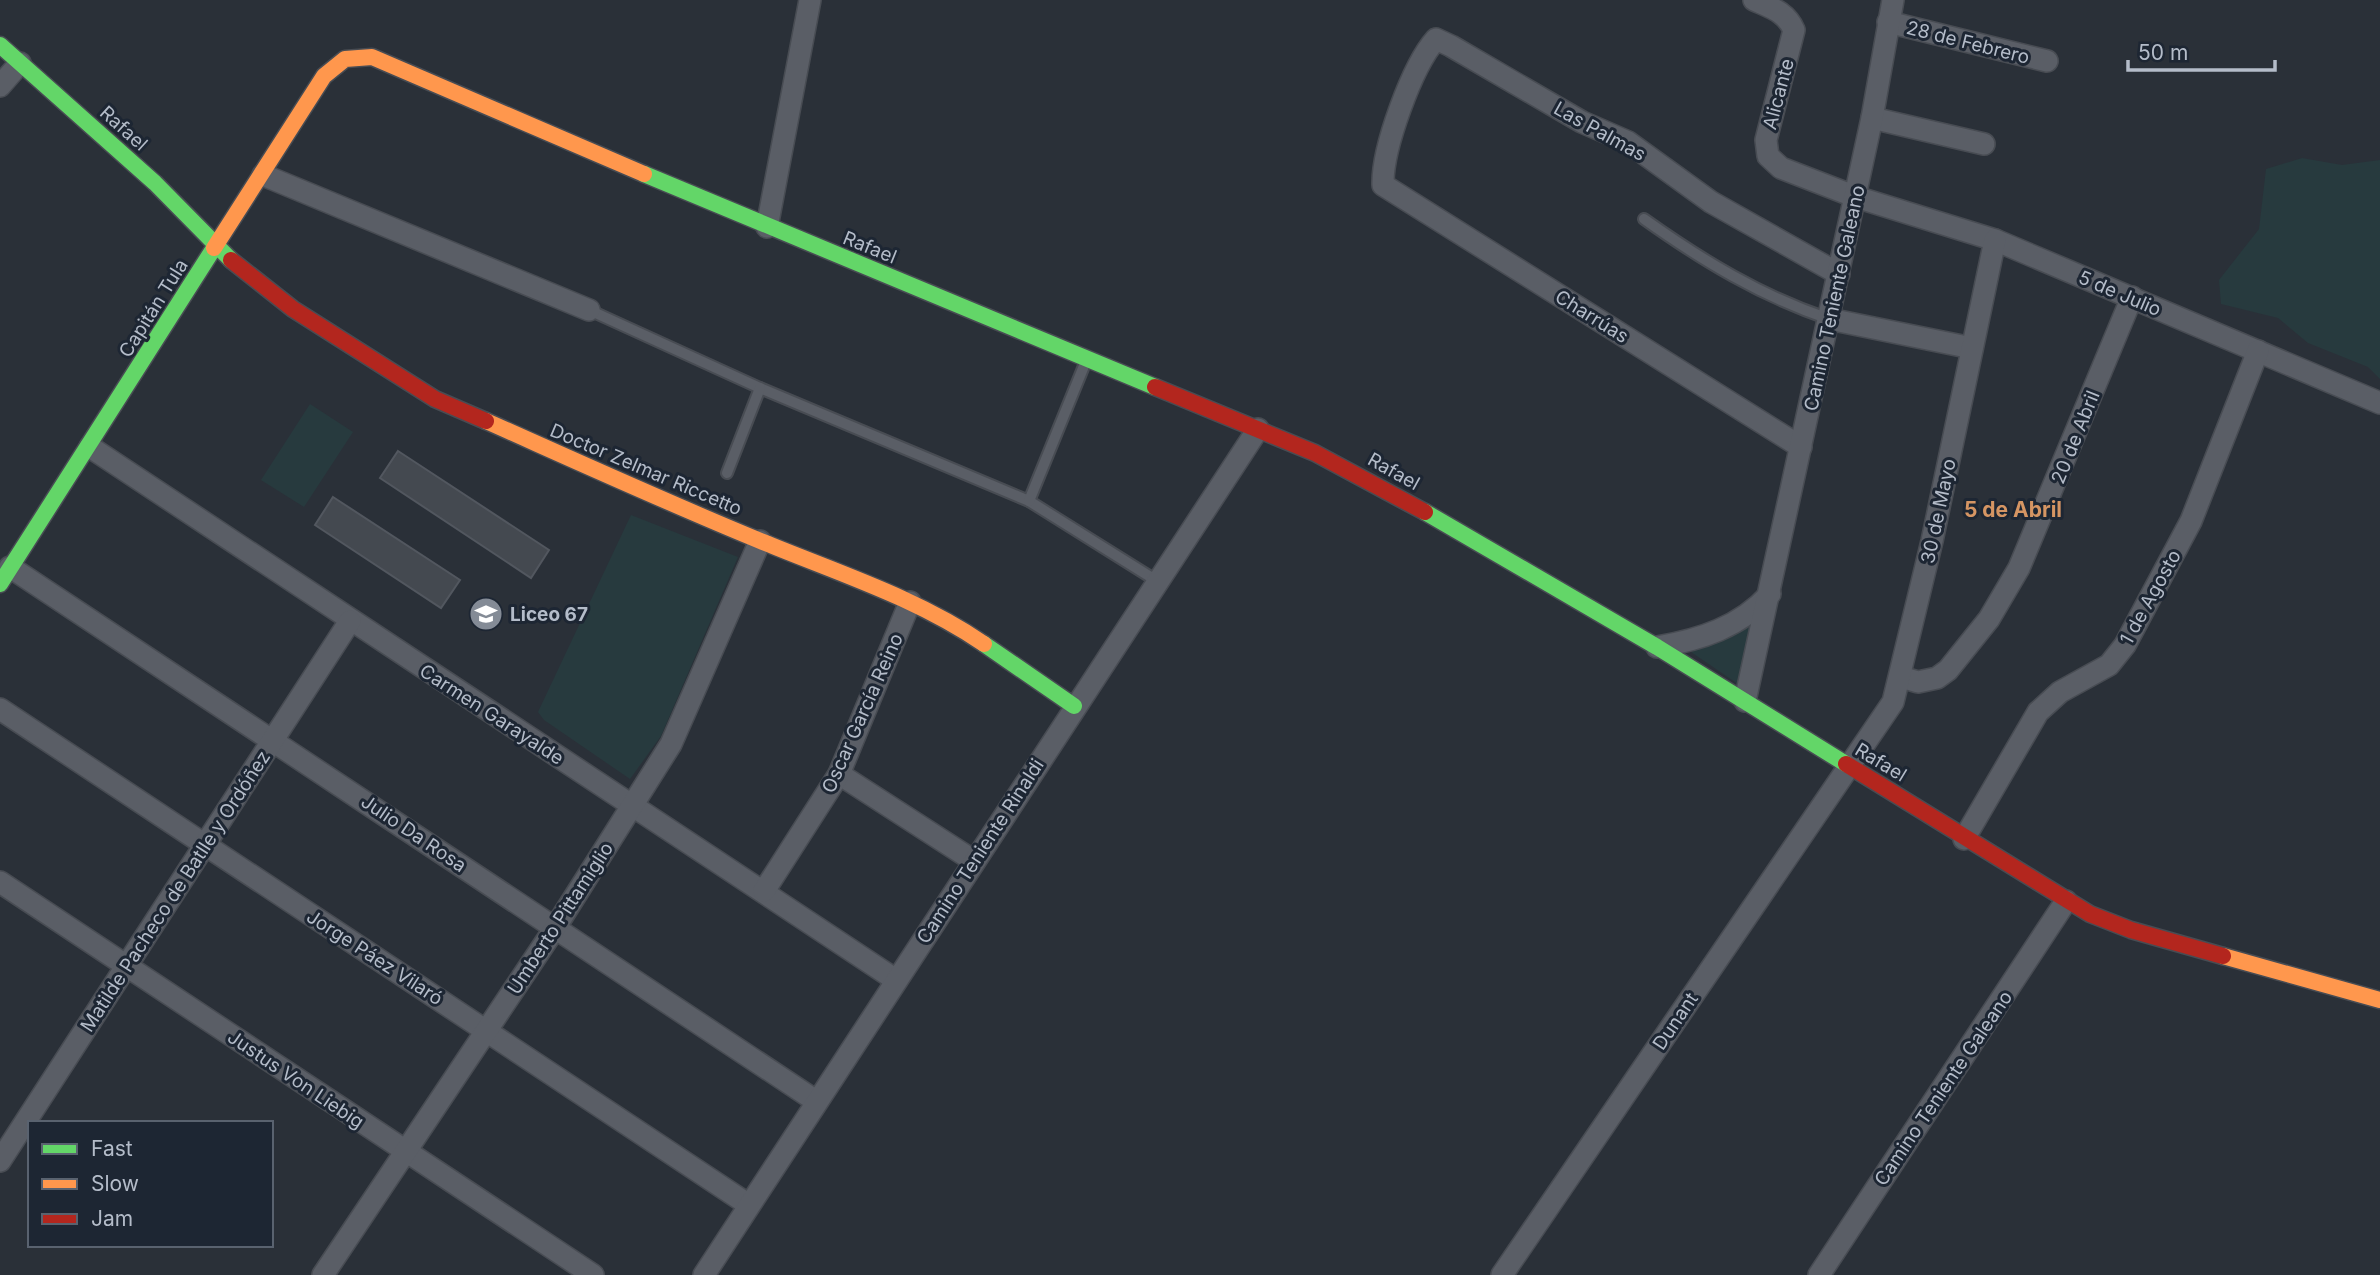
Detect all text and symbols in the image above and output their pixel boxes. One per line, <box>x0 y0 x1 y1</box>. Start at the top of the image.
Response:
street label: 28 de Febrero <box>1904 16 2032 69</box>
scale bar <box>2128 28 2275 72</box>
text: 50 m <box>2138 40 2188 65</box>
street label: Alicante <box>1758 56 1799 132</box>
street label: Las Palmas <box>1550 97 1650 166</box>
street label: Rafael <box>95 101 152 156</box>
street label: Camino Teniente Galeano <box>1799 183 1870 413</box>
street label: Rafael <box>840 226 900 269</box>
street label: Capitán Tula <box>114 255 193 362</box>
street label: 5 de Julio <box>2075 266 2165 321</box>
street label: Charrúas <box>1551 285 1633 348</box>
street label: 20 de Abril <box>2046 387 2105 487</box>
street label: Doctor Zelmar Riccetto <box>546 419 745 520</box>
street label: Rafael <box>1364 448 1424 495</box>
street label: 30 de Mayo <box>1916 457 1961 566</box>
district label: 5 de Abril <box>1964 497 2062 522</box>
street label: 1 de Agosto <box>2115 546 2186 649</box>
school or university icon: Liceo 67 <box>467 595 505 633</box>
place label: Liceo 67 <box>510 603 588 626</box>
street label: Oscar García Reino <box>817 630 908 797</box>
street label: Carmen Garayalde <box>415 659 568 770</box>
street label: Rafael <box>1851 738 1911 787</box>
street label: Matilde Pacheco de Batlle y Ordóñez <box>76 746 275 1036</box>
street label: Camino Teniente Rinaldi <box>912 755 1049 948</box>
street label: Julio Da Rosa <box>357 790 471 877</box>
street label: Umberto Pittamiglio <box>503 838 618 999</box>
street label: Jorge Páez Vilaró <box>302 905 447 1010</box>
street label: Camino Teniente Galeano <box>1870 986 2017 1190</box>
street label: Dunant <box>1648 988 1703 1054</box>
street label: Justus Von Liebig <box>223 1025 368 1134</box>
legend <box>28 1121 273 1247</box>
text: Fast <box>91 1136 133 1161</box>
text: Slow <box>91 1171 139 1196</box>
text: Jam <box>91 1206 133 1231</box>

